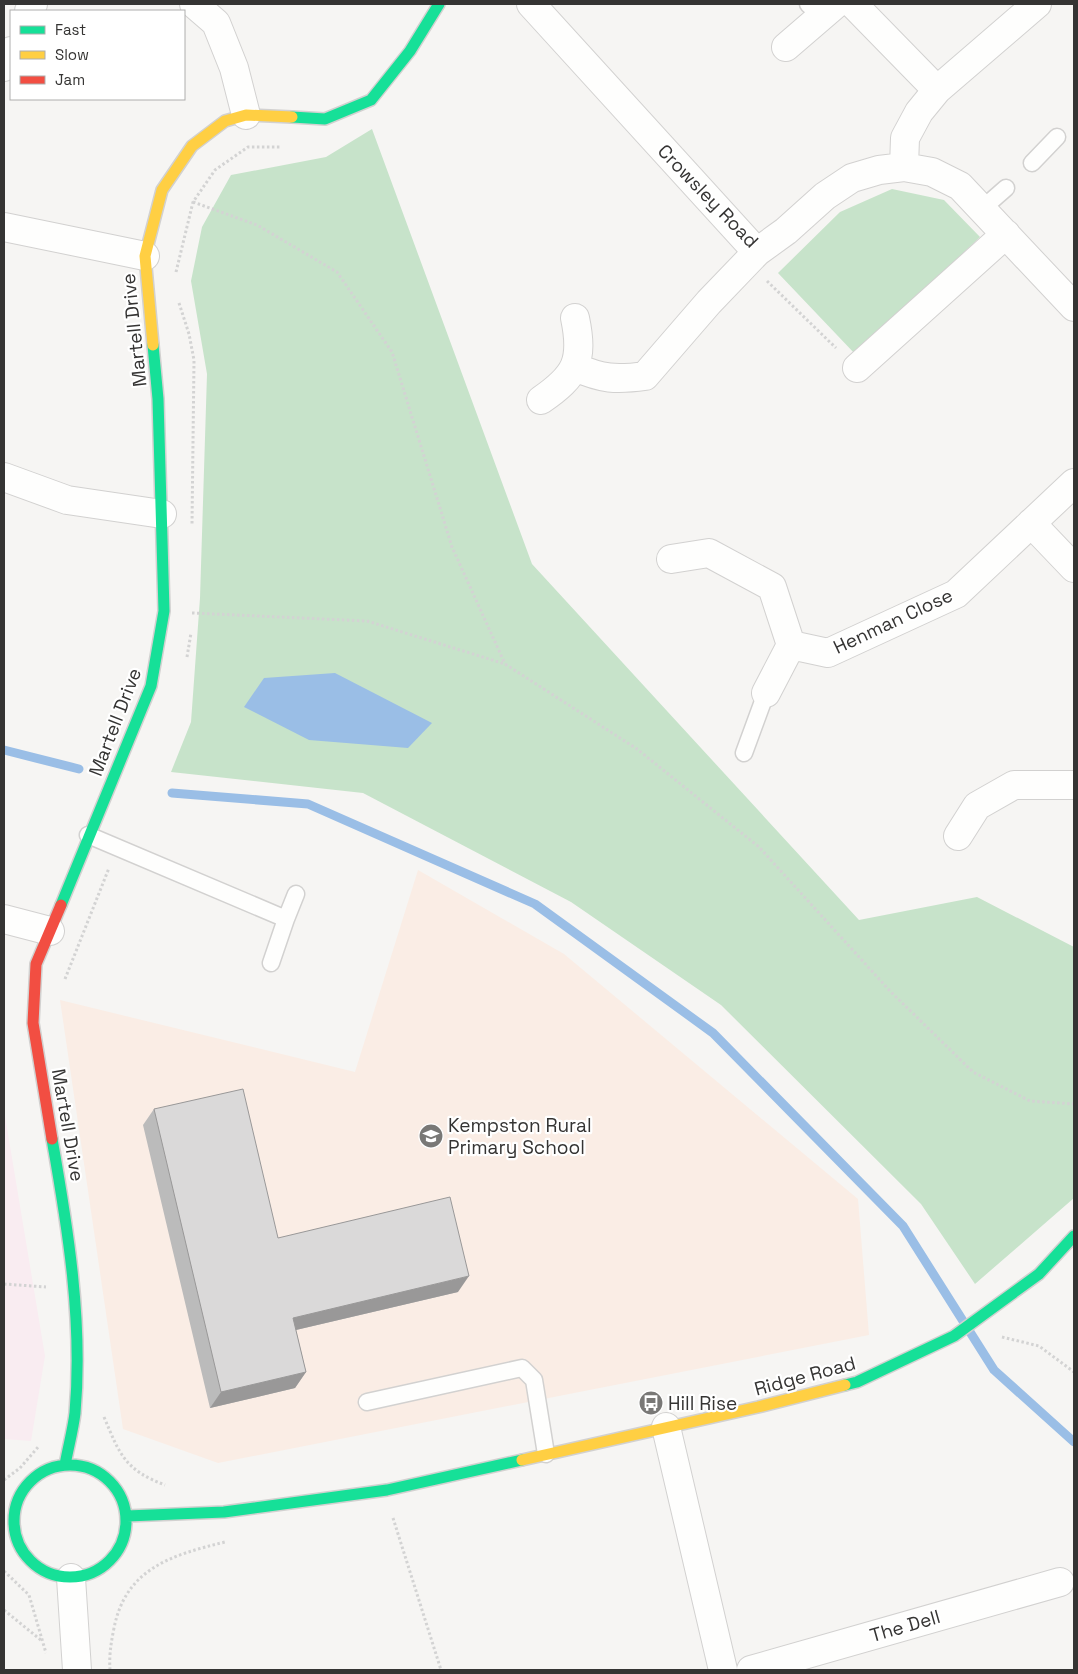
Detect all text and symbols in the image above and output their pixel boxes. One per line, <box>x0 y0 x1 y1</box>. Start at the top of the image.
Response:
legend <box>10 10 185 100</box>
text: Fast <box>55 20 86 39</box>
text: Slow <box>55 45 89 64</box>
text: Jam <box>55 70 85 89</box>
street label: Crowsley Road <box>652 139 764 253</box>
street label: Martell Drive <box>116 272 152 388</box>
street label: Henman Close <box>829 582 957 660</box>
street label: Martell Drive <box>83 664 147 780</box>
street label: Martell Drive <box>46 1067 90 1183</box>
place label: Kempston Rural Primary School <box>448 1113 592 1160</box>
school or university icon: Kempston Rural Primary School <box>418 1123 444 1149</box>
street label: Ridge Road <box>752 1350 858 1402</box>
bus stop icon: Hill Rise <box>638 1390 664 1416</box>
place label: Hill Rise <box>668 1391 737 1416</box>
street label: The Dell <box>867 1604 943 1648</box>

